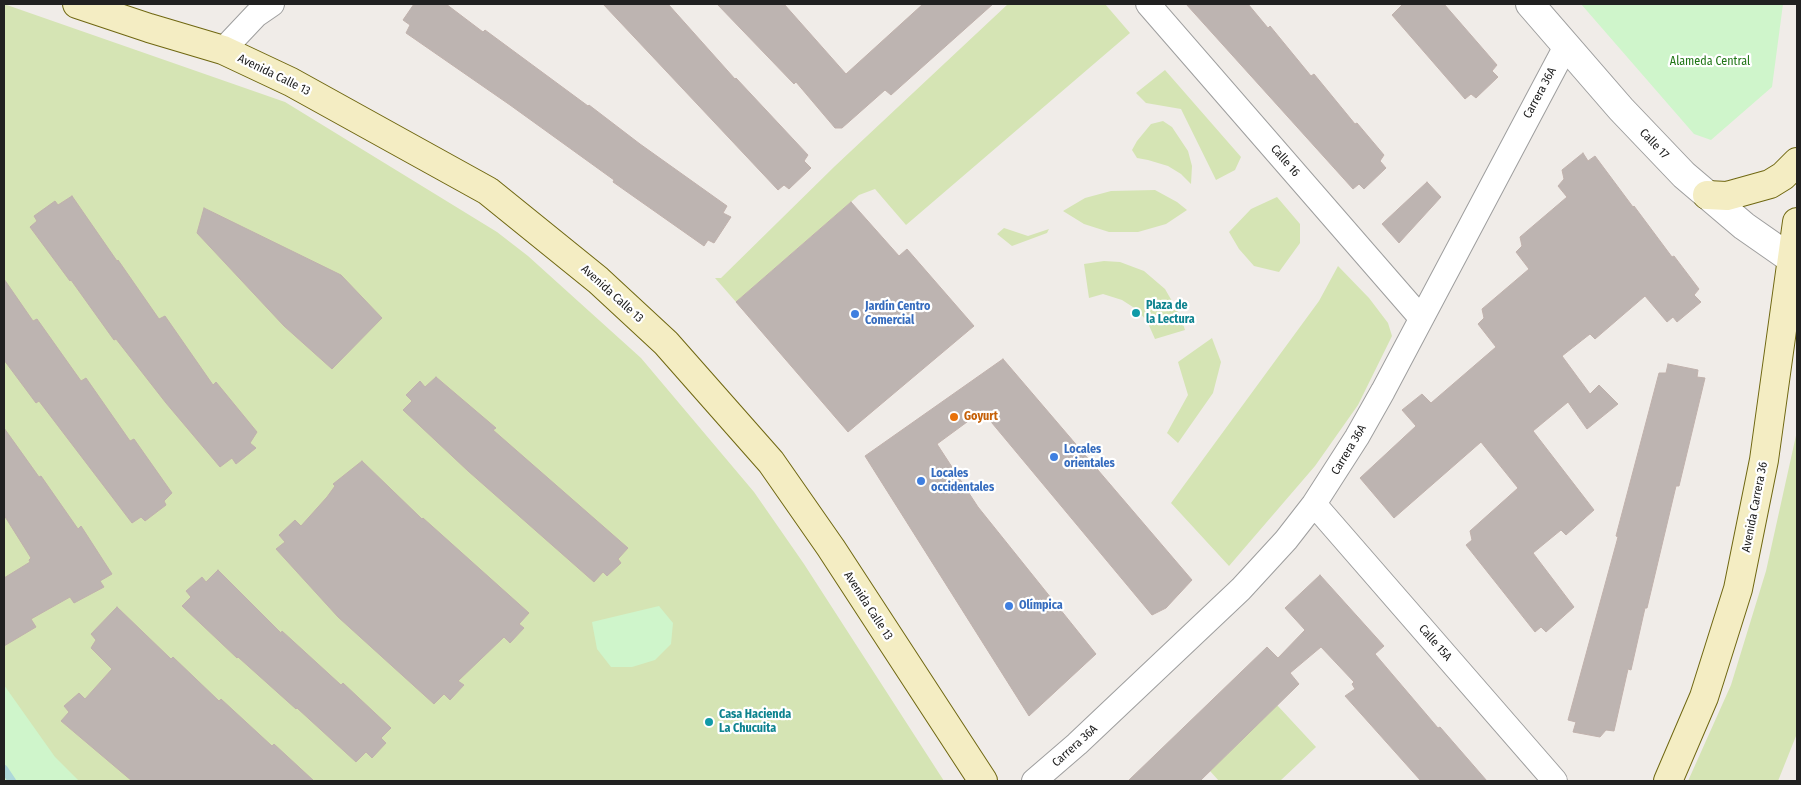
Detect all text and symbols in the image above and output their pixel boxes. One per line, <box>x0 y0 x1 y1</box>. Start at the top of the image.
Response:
street label: Avenida Calle 13 <box>235 51 313 99</box>
park label: Alameda Central <box>1670 55 1750 69</box>
street label: Carrera 36A <box>1520 65 1560 121</box>
street label: Calle 17 <box>1636 126 1672 162</box>
street label: Calle 16 <box>1267 142 1303 180</box>
street label: Avenida Calle 13 <box>578 262 646 326</box>
place label: Plaza de la Lectura <box>1146 299 1195 327</box>
place label: Jardín Centro Comercial <box>865 300 930 328</box>
marker: Plaza de la Lectura <box>1130 307 1142 319</box>
marker: Jardín Centro Comercial <box>849 308 861 320</box>
place label: Goyurt <box>964 410 998 424</box>
marker: Goyurt <box>948 411 960 423</box>
street label: Carrera 36A <box>1328 422 1370 478</box>
place label: Locales orientales <box>1064 443 1115 471</box>
marker: Locales orientales <box>1048 451 1060 463</box>
street label: Avenida Carrera 36 <box>1739 461 1771 553</box>
place label: Locales occidentales <box>931 467 994 495</box>
marker: Locales occidentales <box>915 475 927 487</box>
street label: Avenida Calle 13 <box>840 569 896 643</box>
place label: Olímpica <box>1019 599 1063 613</box>
marker: Olímpica <box>1003 600 1015 612</box>
street label: Calle 15A <box>1415 622 1455 664</box>
place label: Casa Hacienda La Chucuita <box>719 708 791 736</box>
marker: Casa Hacienda La Chucuita <box>703 716 715 728</box>
street label: Carrera 36A <box>1049 722 1101 770</box>

